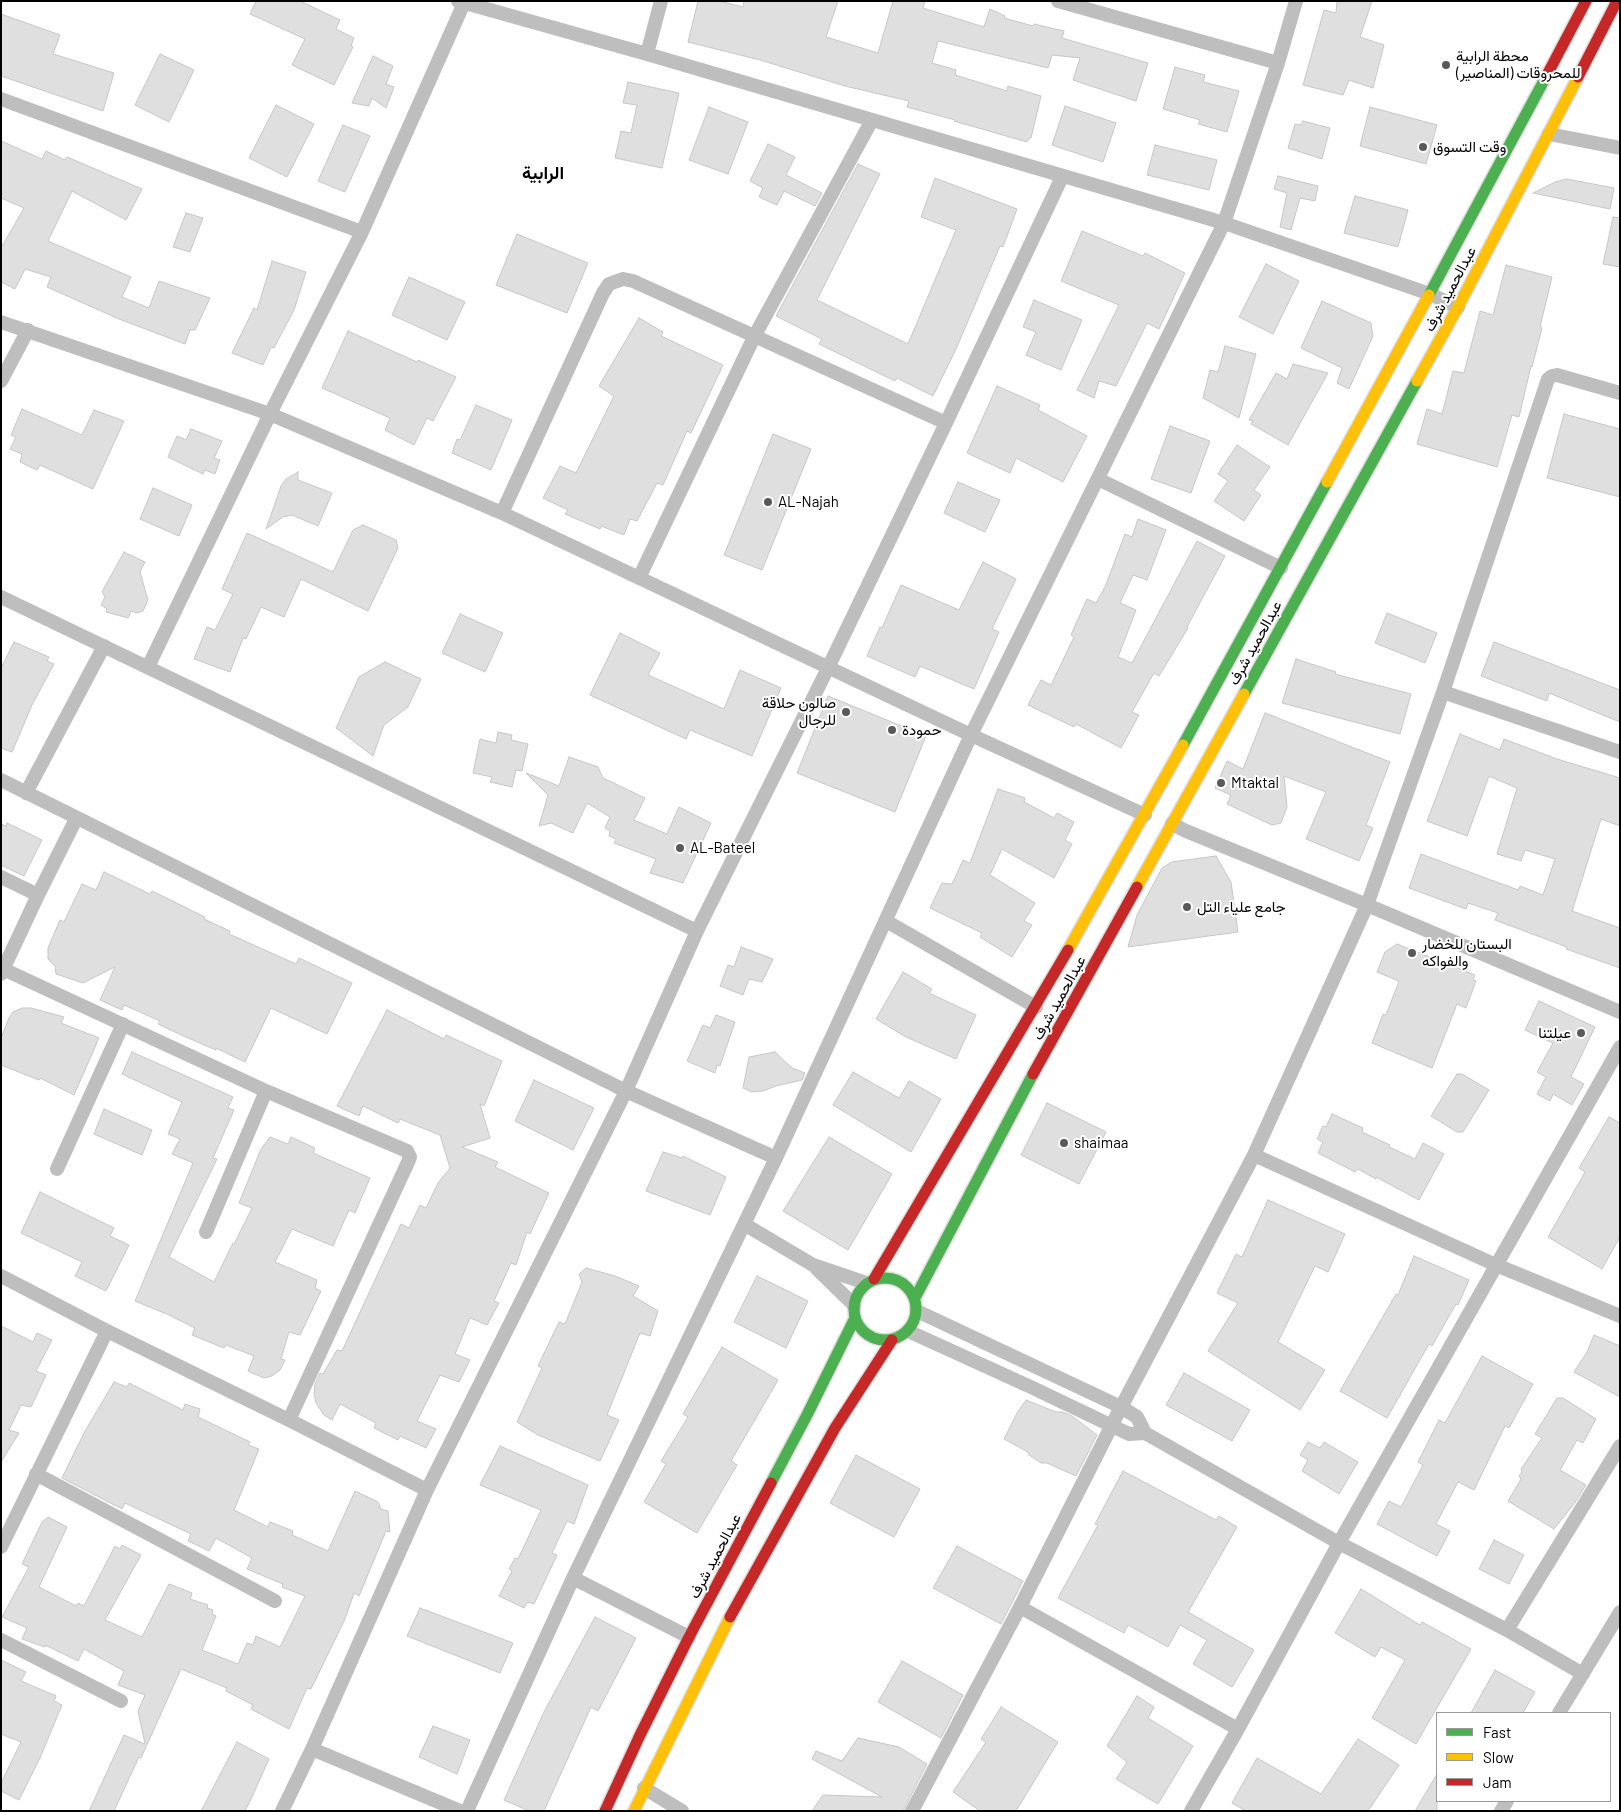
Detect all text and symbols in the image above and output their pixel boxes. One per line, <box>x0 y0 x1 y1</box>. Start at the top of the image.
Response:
place label: محطة الرابية للمحروقات (المناصير) <box>1456 47 1581 82</box>
marker: محطة الرابية للمحروقات (المناصير) <box>1440 59 1452 71</box>
place label: وقت التسوق <box>1433 138 1506 156</box>
marker: وقت التسوق <box>1417 141 1429 153</box>
district label: الرابية <box>522 162 564 184</box>
street label: عبدالحميد شرف <box>1420 243 1480 335</box>
place label: AL-Najah <box>778 493 839 511</box>
marker: AL-Najah <box>762 496 774 508</box>
street label: عبدالحميد شرف <box>1224 598 1286 688</box>
place label: صالون حلاقة للرجال <box>762 694 836 729</box>
marker: صالون حلاقة للرجال <box>840 706 852 718</box>
place label: حمودة <box>902 721 941 739</box>
marker: حمودة <box>886 724 898 736</box>
place label: Mtaktal <box>1231 774 1279 792</box>
marker: Mtaktal <box>1215 777 1227 789</box>
place label: AL-Bateel <box>690 839 755 857</box>
marker: AL-Bateel <box>674 842 686 854</box>
place label: جامع علياء التل <box>1197 898 1286 916</box>
marker: جامع علياء التل <box>1181 901 1193 913</box>
place label: البستان للخضار والفواكه <box>1422 935 1512 970</box>
marker: البستان للخضار والفواكه <box>1406 947 1418 959</box>
street label: عبدالحميد شرف <box>1028 953 1090 1043</box>
place label: عيلتنا <box>1538 1024 1571 1042</box>
marker: عيلتنا <box>1575 1027 1587 1039</box>
place label: shaimaa <box>1074 1134 1129 1152</box>
marker: shaimaa <box>1058 1137 1070 1149</box>
street label: عبدالحميد شرف <box>685 1510 745 1602</box>
legend <box>1436 1712 1611 1802</box>
text: Fast <box>1483 1723 1511 1741</box>
text: Slow <box>1483 1748 1514 1766</box>
text: Jam <box>1483 1773 1512 1791</box>

